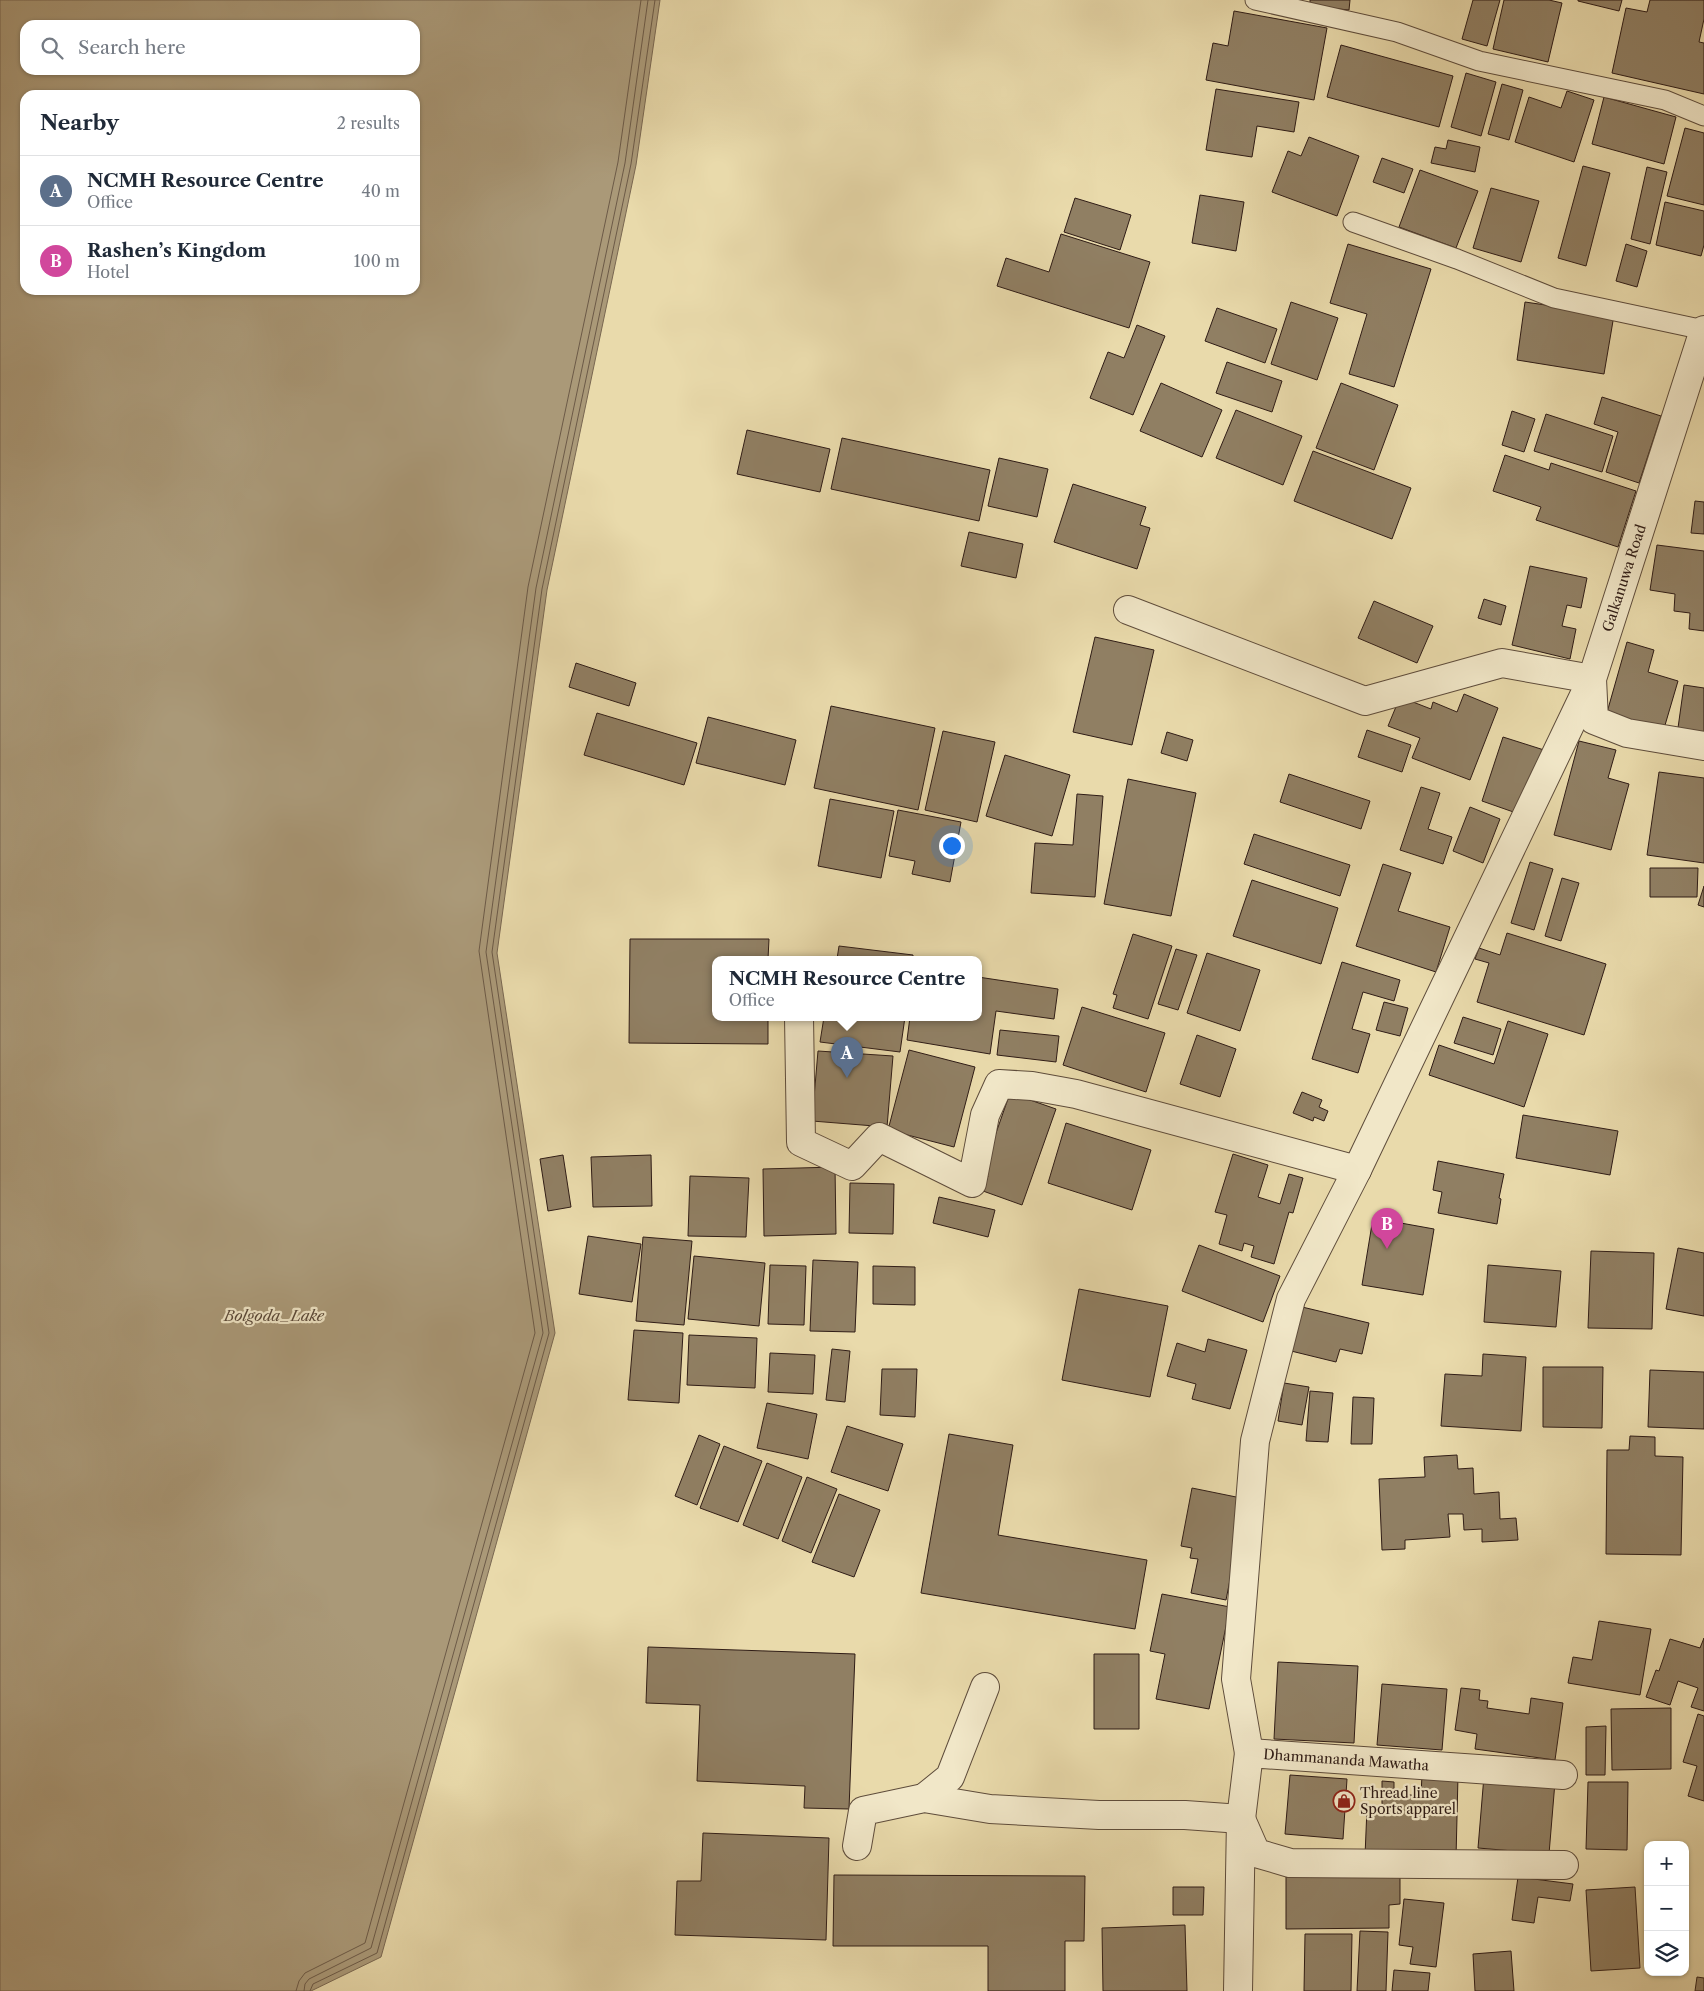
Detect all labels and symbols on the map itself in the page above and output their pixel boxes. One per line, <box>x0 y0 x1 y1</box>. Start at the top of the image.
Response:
street label: Galkanuwa Road <box>1598 522 1650 634</box>
your location <box>939 833 965 859</box>
pin: A <box>831 1037 863 1078</box>
pin: B <box>1371 1208 1403 1249</box>
water label: Bolgoda_Lake <box>223 1306 325 1325</box>
street label: Dhammananda Mawatha <box>1263 1745 1430 1775</box>
place label: Thread line Sports apparel <box>1360 1784 1456 1818</box>
shop icon: Thread line Sports apparel <box>1332 1789 1356 1813</box>

